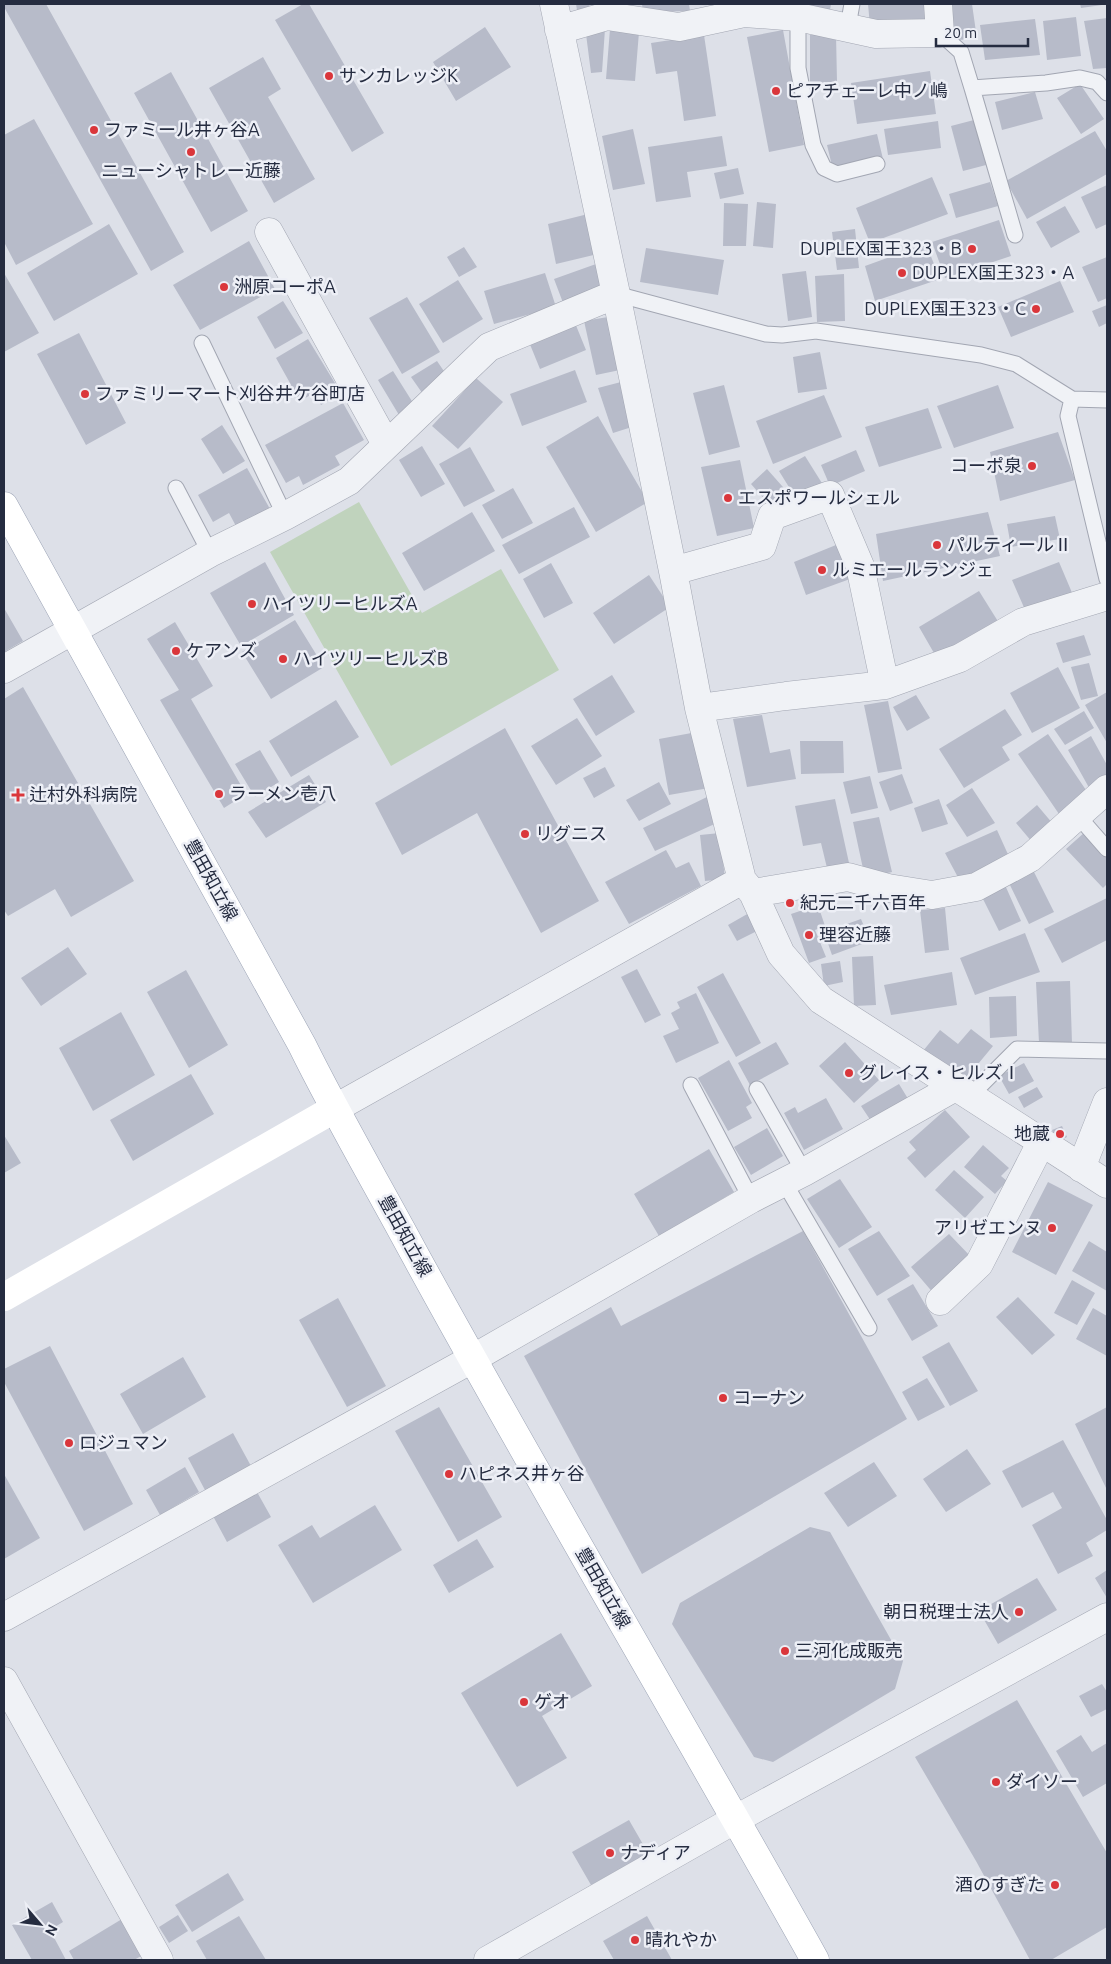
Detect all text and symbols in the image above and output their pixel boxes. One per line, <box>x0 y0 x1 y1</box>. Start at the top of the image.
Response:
scale bar <box>936 15 1028 47</box>
text: 20 m <box>944 24 977 41</box>
place label: サンカレッジK <box>339 65 458 85</box>
marker: サンカレッジK <box>323 70 335 82</box>
place label: ピアチェーレ中ノ嶋 <box>786 80 948 100</box>
marker: ピアチェーレ中ノ嶋 <box>770 85 782 97</box>
place label: ファミール井ヶ谷A <box>104 119 260 139</box>
marker: ファミール井ヶ谷A <box>88 124 100 136</box>
marker: ニューシャトレー近藤 <box>185 146 197 158</box>
place label: ニューシャトレー近藤 <box>101 160 281 180</box>
place label: DUPLEX国王323・B <box>800 238 962 258</box>
marker: DUPLEX国王323・B <box>966 243 978 255</box>
place label: DUPLEX国王323・A <box>912 262 1075 282</box>
marker: DUPLEX国王323・A <box>896 267 908 279</box>
place label: 洲原コーポA <box>234 276 336 296</box>
marker: 洲原コーポA <box>218 281 230 293</box>
place label: DUPLEX国王323・C <box>864 298 1026 318</box>
marker: DUPLEX国王323・C <box>1030 303 1042 315</box>
place label: ファミリーマート刈谷井ケ谷町店 <box>95 383 365 403</box>
marker: ファミリーマート刈谷井ケ谷町店 <box>79 388 91 400</box>
place label: コーポ泉 <box>950 455 1022 475</box>
marker: コーポ泉 <box>1026 460 1038 472</box>
place label: エスポワールシェル <box>738 487 900 507</box>
marker: エスポワールシェル <box>722 492 734 504</box>
place label: パルティールⅡ <box>947 534 1072 554</box>
marker: パルティールⅡ <box>931 539 943 551</box>
place label: ルミエールランジェ <box>832 559 994 579</box>
marker: ルミエールランジェ <box>816 564 828 576</box>
place label: ハイツリーヒルズA <box>262 593 418 613</box>
marker: ハイツリーヒルズA <box>246 598 258 610</box>
place label: ケアンズ <box>186 640 257 660</box>
marker: ケアンズ <box>170 645 182 657</box>
place label: ハイツリーヒルズB <box>293 648 448 668</box>
marker: ハイツリーヒルズB <box>277 653 289 665</box>
place label: ラーメン壱八 <box>229 783 336 803</box>
place label: 辻村外科病院 <box>29 784 137 804</box>
marker: 辻村外科病院 <box>11 788 25 802</box>
marker: ラーメン壱八 <box>213 788 225 800</box>
place label: リグニス <box>535 823 607 843</box>
marker: リグニス <box>519 828 531 840</box>
street label: 豊田知立線 <box>181 835 242 924</box>
place label: 紀元二千六百年 <box>800 892 926 912</box>
marker: 紀元二千六百年 <box>784 897 796 909</box>
place label: 理容近藤 <box>819 924 891 944</box>
marker: 理容近藤 <box>803 929 815 941</box>
place label: グレイス・ヒルズⅠ <box>859 1062 1020 1082</box>
marker: グレイス・ヒルズⅠ <box>843 1067 855 1079</box>
place label: 地蔵 <box>1014 1123 1050 1143</box>
marker: 地蔵 <box>1054 1128 1066 1140</box>
street label: 豊田知立線 <box>375 1191 436 1280</box>
place label: アリゼエンヌ <box>934 1217 1042 1237</box>
marker: アリゼエンヌ <box>1046 1222 1058 1234</box>
place label: コーナン <box>733 1387 805 1407</box>
marker: コーナン <box>717 1392 729 1404</box>
place label: ロジュマン <box>79 1432 168 1452</box>
marker: ロジュマン <box>63 1437 75 1449</box>
place label: ハピネス井ヶ谷 <box>459 1463 585 1483</box>
marker: ハピネス井ヶ谷 <box>443 1468 455 1480</box>
street label: 豊田知立線 <box>573 1544 635 1631</box>
place label: 朝日税理士法人 <box>883 1601 1009 1621</box>
marker: 朝日税理士法人 <box>1013 1606 1025 1618</box>
place label: 三河化成販売 <box>795 1640 903 1660</box>
marker: 三河化成販売 <box>779 1645 791 1657</box>
place label: ゲオ <box>534 1691 570 1711</box>
marker: ゲオ <box>518 1696 530 1708</box>
place label: ダイソー <box>1006 1771 1078 1791</box>
marker: ダイソー <box>990 1776 1002 1788</box>
place label: ナディア <box>620 1842 691 1862</box>
marker: ナディア <box>604 1847 616 1859</box>
place label: 酒のすぎた <box>955 1874 1045 1894</box>
marker: 酒のすぎた <box>1049 1879 1061 1891</box>
north arrow <box>15 1899 65 1949</box>
text: N <box>42 1922 61 1938</box>
place label: 晴れやか <box>645 1929 717 1949</box>
marker: 晴れやか <box>629 1934 641 1946</box>

